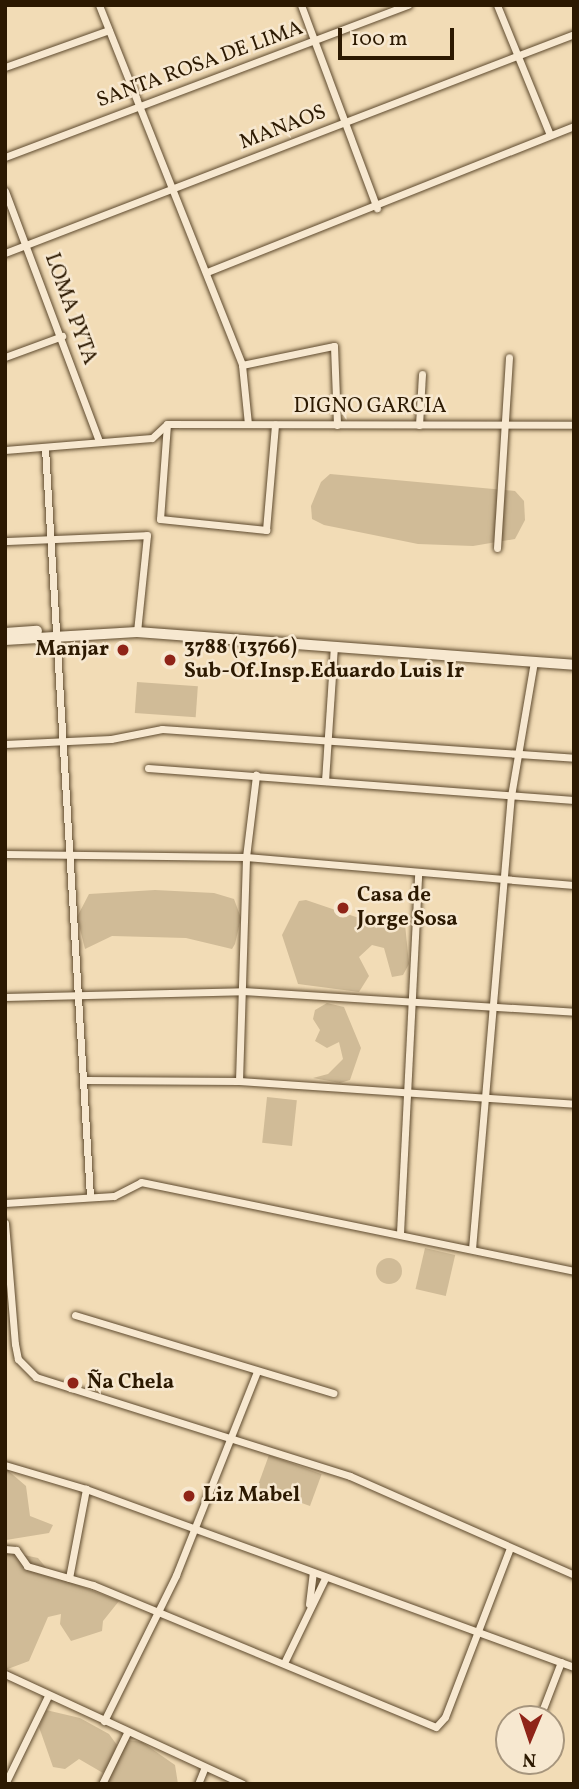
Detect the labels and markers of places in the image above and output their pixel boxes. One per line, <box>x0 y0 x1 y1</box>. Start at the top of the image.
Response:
place label: 3788 (13766) Sub-Of.Insp.Eduardo Luis Ir <box>184 635 464 685</box>
place label: Manjar <box>35 637 109 663</box>
marker: Manjar <box>115 642 131 658</box>
marker: 3788 (13766) Sub-Of.Insp.Eduardo Luis Ir <box>162 652 178 668</box>
place label: Casa de Jorge Sosa <box>357 883 458 933</box>
marker: Casa de Jorge Sosa <box>335 900 351 916</box>
place label: Ña Chela <box>87 1370 174 1396</box>
marker: Ña Chela <box>65 1375 81 1391</box>
place label: Liz Mabel <box>203 1483 300 1509</box>
marker: Liz Mabel <box>181 1488 197 1504</box>

